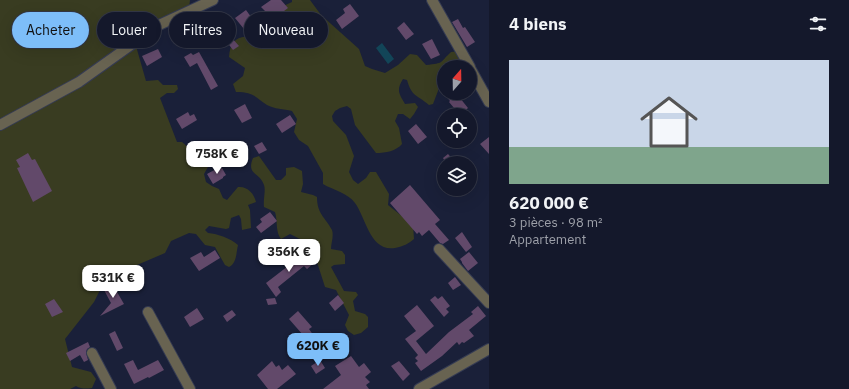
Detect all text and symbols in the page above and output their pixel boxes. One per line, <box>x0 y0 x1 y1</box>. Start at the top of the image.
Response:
chip: Acheter <box>12 12 89 48</box>
chip: Louer <box>97 12 161 48</box>
chip: Filtres <box>169 12 236 48</box>
chip: Nouveau <box>244 12 328 48</box>
text: 4 biens <box>509 13 567 35</box>
icon: filters <box>807 13 829 35</box>
north arrow <box>437 60 477 100</box>
map controls <box>437 60 477 196</box>
icon: home <box>633 86 705 158</box>
button: locate <box>437 108 477 148</box>
pin: 758K € <box>184 141 250 175</box>
text: 758K € <box>195 145 239 162</box>
button: layers <box>437 156 477 196</box>
text: 620 000 € <box>509 192 589 214</box>
text: 3 pièces · 98 m² <box>509 214 603 231</box>
text: Appartement <box>509 231 586 248</box>
pin: 356K € <box>256 239 322 273</box>
text: 356K € <box>267 243 311 260</box>
pin: 531K € <box>80 265 146 299</box>
text: 531K € <box>91 269 135 286</box>
pin: 620K € <box>285 333 351 367</box>
text: 620K € <box>296 337 340 354</box>

